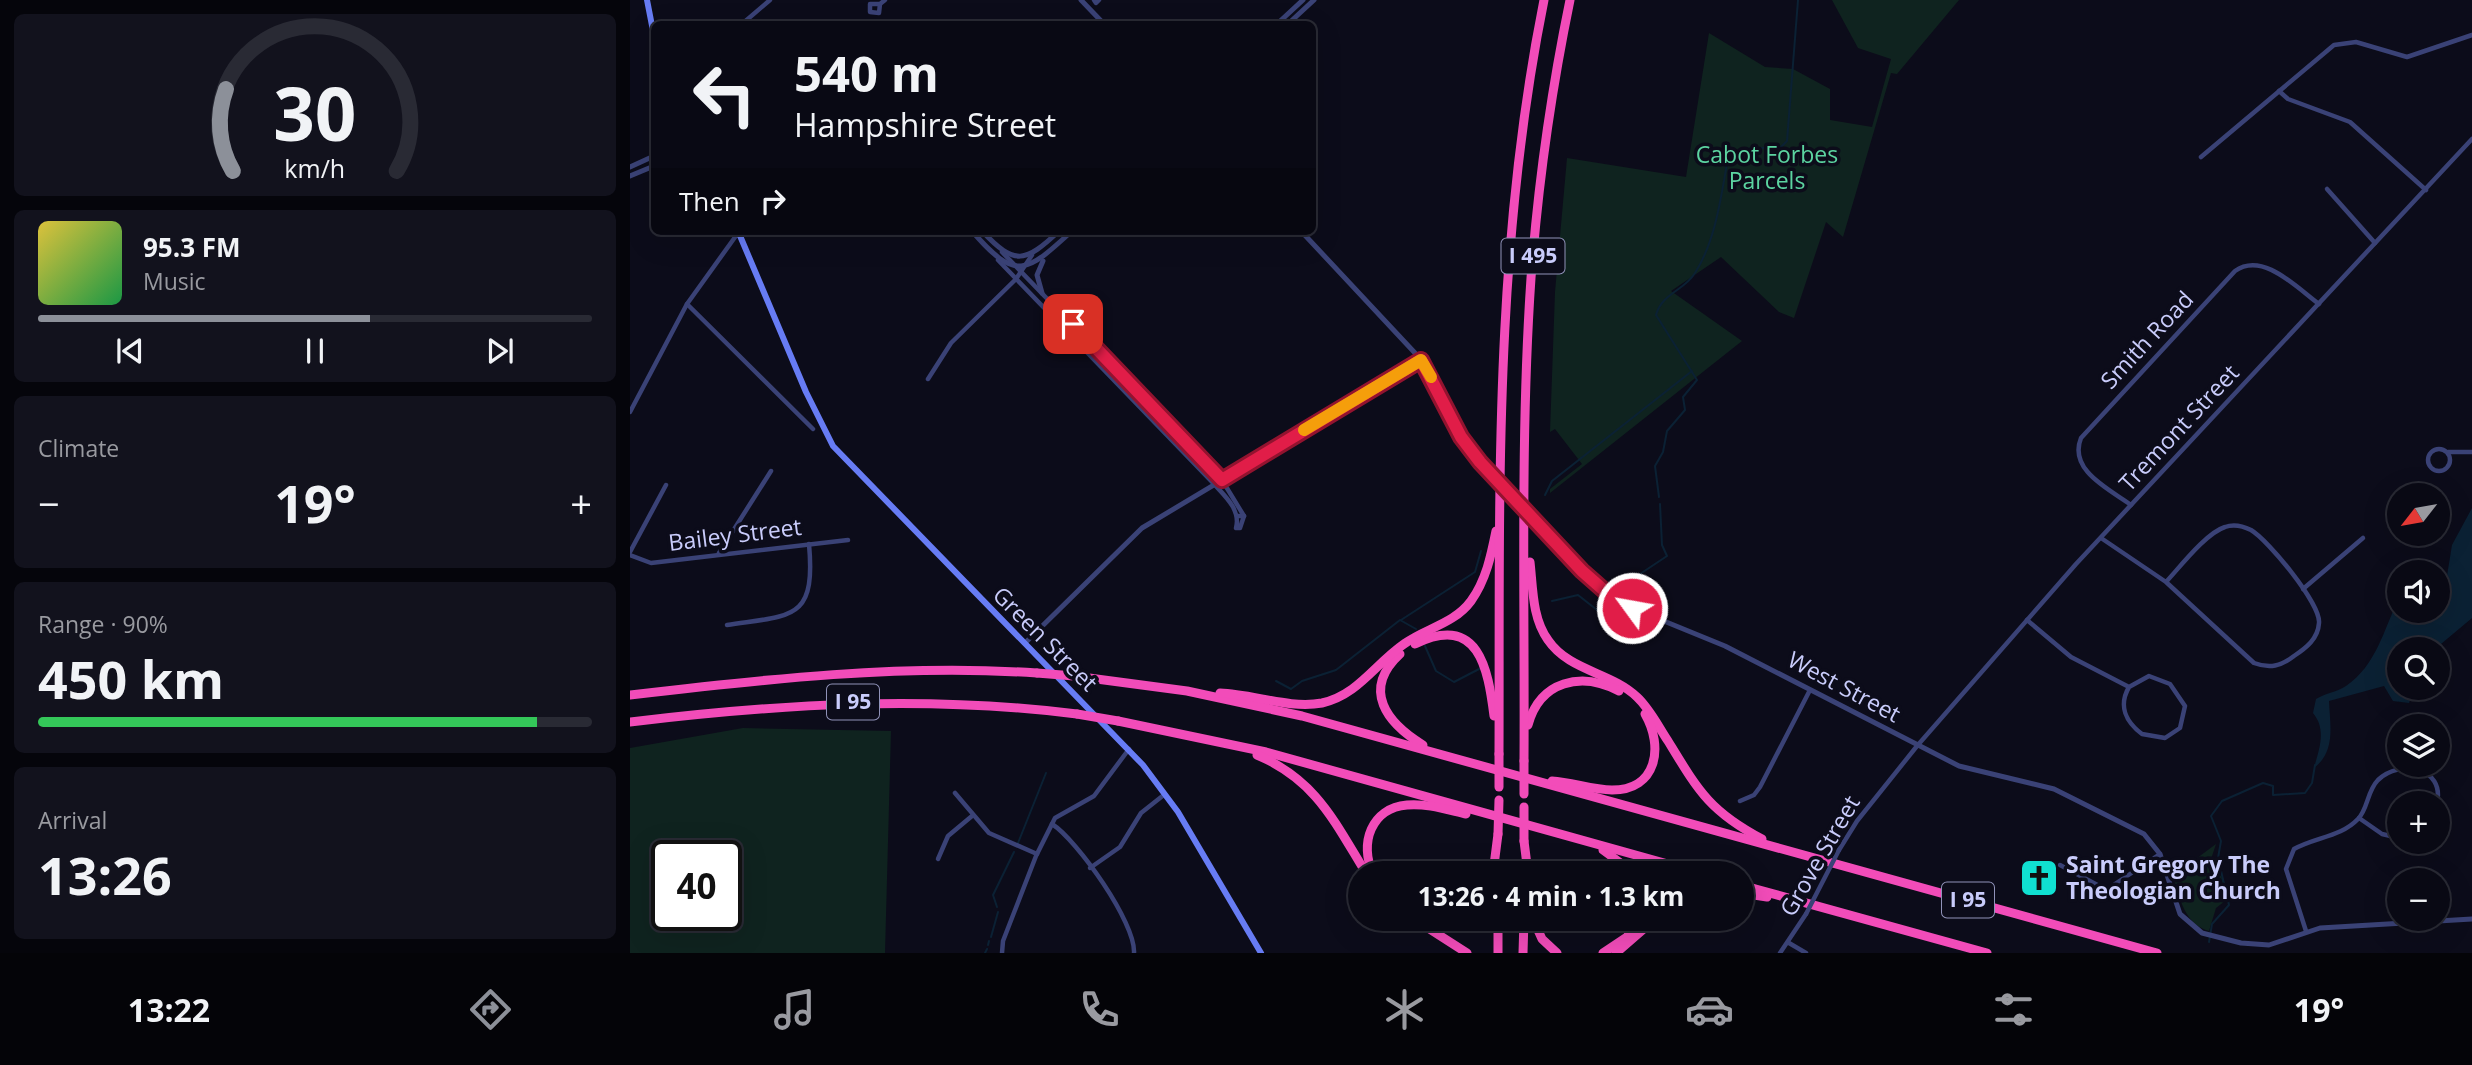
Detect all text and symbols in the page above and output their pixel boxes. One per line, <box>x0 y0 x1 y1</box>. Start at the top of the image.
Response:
text: 540 m <box>794 40 939 106</box>
icon: left <box>679 49 770 140</box>
text: 30 <box>273 63 357 162</box>
text: Hampshire Street <box>794 103 1056 146</box>
park label: Cabot Forbes Parcels <box>1696 138 1838 196</box>
text: km/h <box>285 151 345 185</box>
icon: right <box>754 182 792 220</box>
text: Then <box>679 183 740 219</box>
text: 95.3 FM <box>143 229 241 265</box>
road number: I 495 <box>1502 238 1564 274</box>
text: Music <box>143 265 206 297</box>
street label: Smith Road <box>2093 283 2200 395</box>
pin <box>1043 294 1103 354</box>
icon: arrive <box>1054 305 1092 343</box>
icon: previous <box>111 332 149 370</box>
icon: pause <box>296 332 334 370</box>
icon: next <box>481 332 519 370</box>
street label: Tremont Street <box>2111 357 2245 498</box>
text: Climate <box>38 432 119 464</box>
text: 19° <box>274 467 356 538</box>
text: − <box>38 477 60 529</box>
text: + <box>570 477 592 529</box>
north arrow <box>2387 483 2450 546</box>
map controls <box>2387 483 2450 931</box>
street label: Bailey Street <box>666 510 803 558</box>
button: sound <box>2387 560 2450 623</box>
position arrow <box>1595 571 1669 645</box>
street label: Green Street <box>986 579 1105 698</box>
text: Range · 90% <box>38 608 168 640</box>
button: search <box>2387 637 2450 700</box>
text: 450 km <box>38 643 224 714</box>
street label: West Street <box>1782 643 1907 729</box>
road number: I 95 <box>827 684 879 720</box>
button: layers <box>2387 714 2450 777</box>
street label: Grove Street <box>1772 789 1867 922</box>
button: + <box>2387 791 2450 854</box>
text: Arrival <box>38 804 107 836</box>
text: 13:26 <box>38 839 172 910</box>
speed limit sign: 40 <box>651 840 742 931</box>
place label: Saint Gregory The Theologian Church <box>2066 848 2281 906</box>
church icon: Saint Gregory The Theologian Church <box>2018 857 2060 899</box>
button: − <box>2387 868 2450 931</box>
text: 13:26 · 4 min · 1.3 km <box>1418 878 1684 914</box>
road number: I 95 <box>1942 883 1994 918</box>
icon: directions <box>466 985 515 1034</box>
icon: music <box>770 985 819 1034</box>
icon: phone <box>1075 985 1124 1034</box>
icon: climate <box>1380 985 1429 1034</box>
icon: car <box>1685 985 1734 1034</box>
icon: filters <box>1989 985 2038 1034</box>
text: 13:22 <box>128 988 210 1031</box>
text: 19° <box>2294 988 2344 1031</box>

